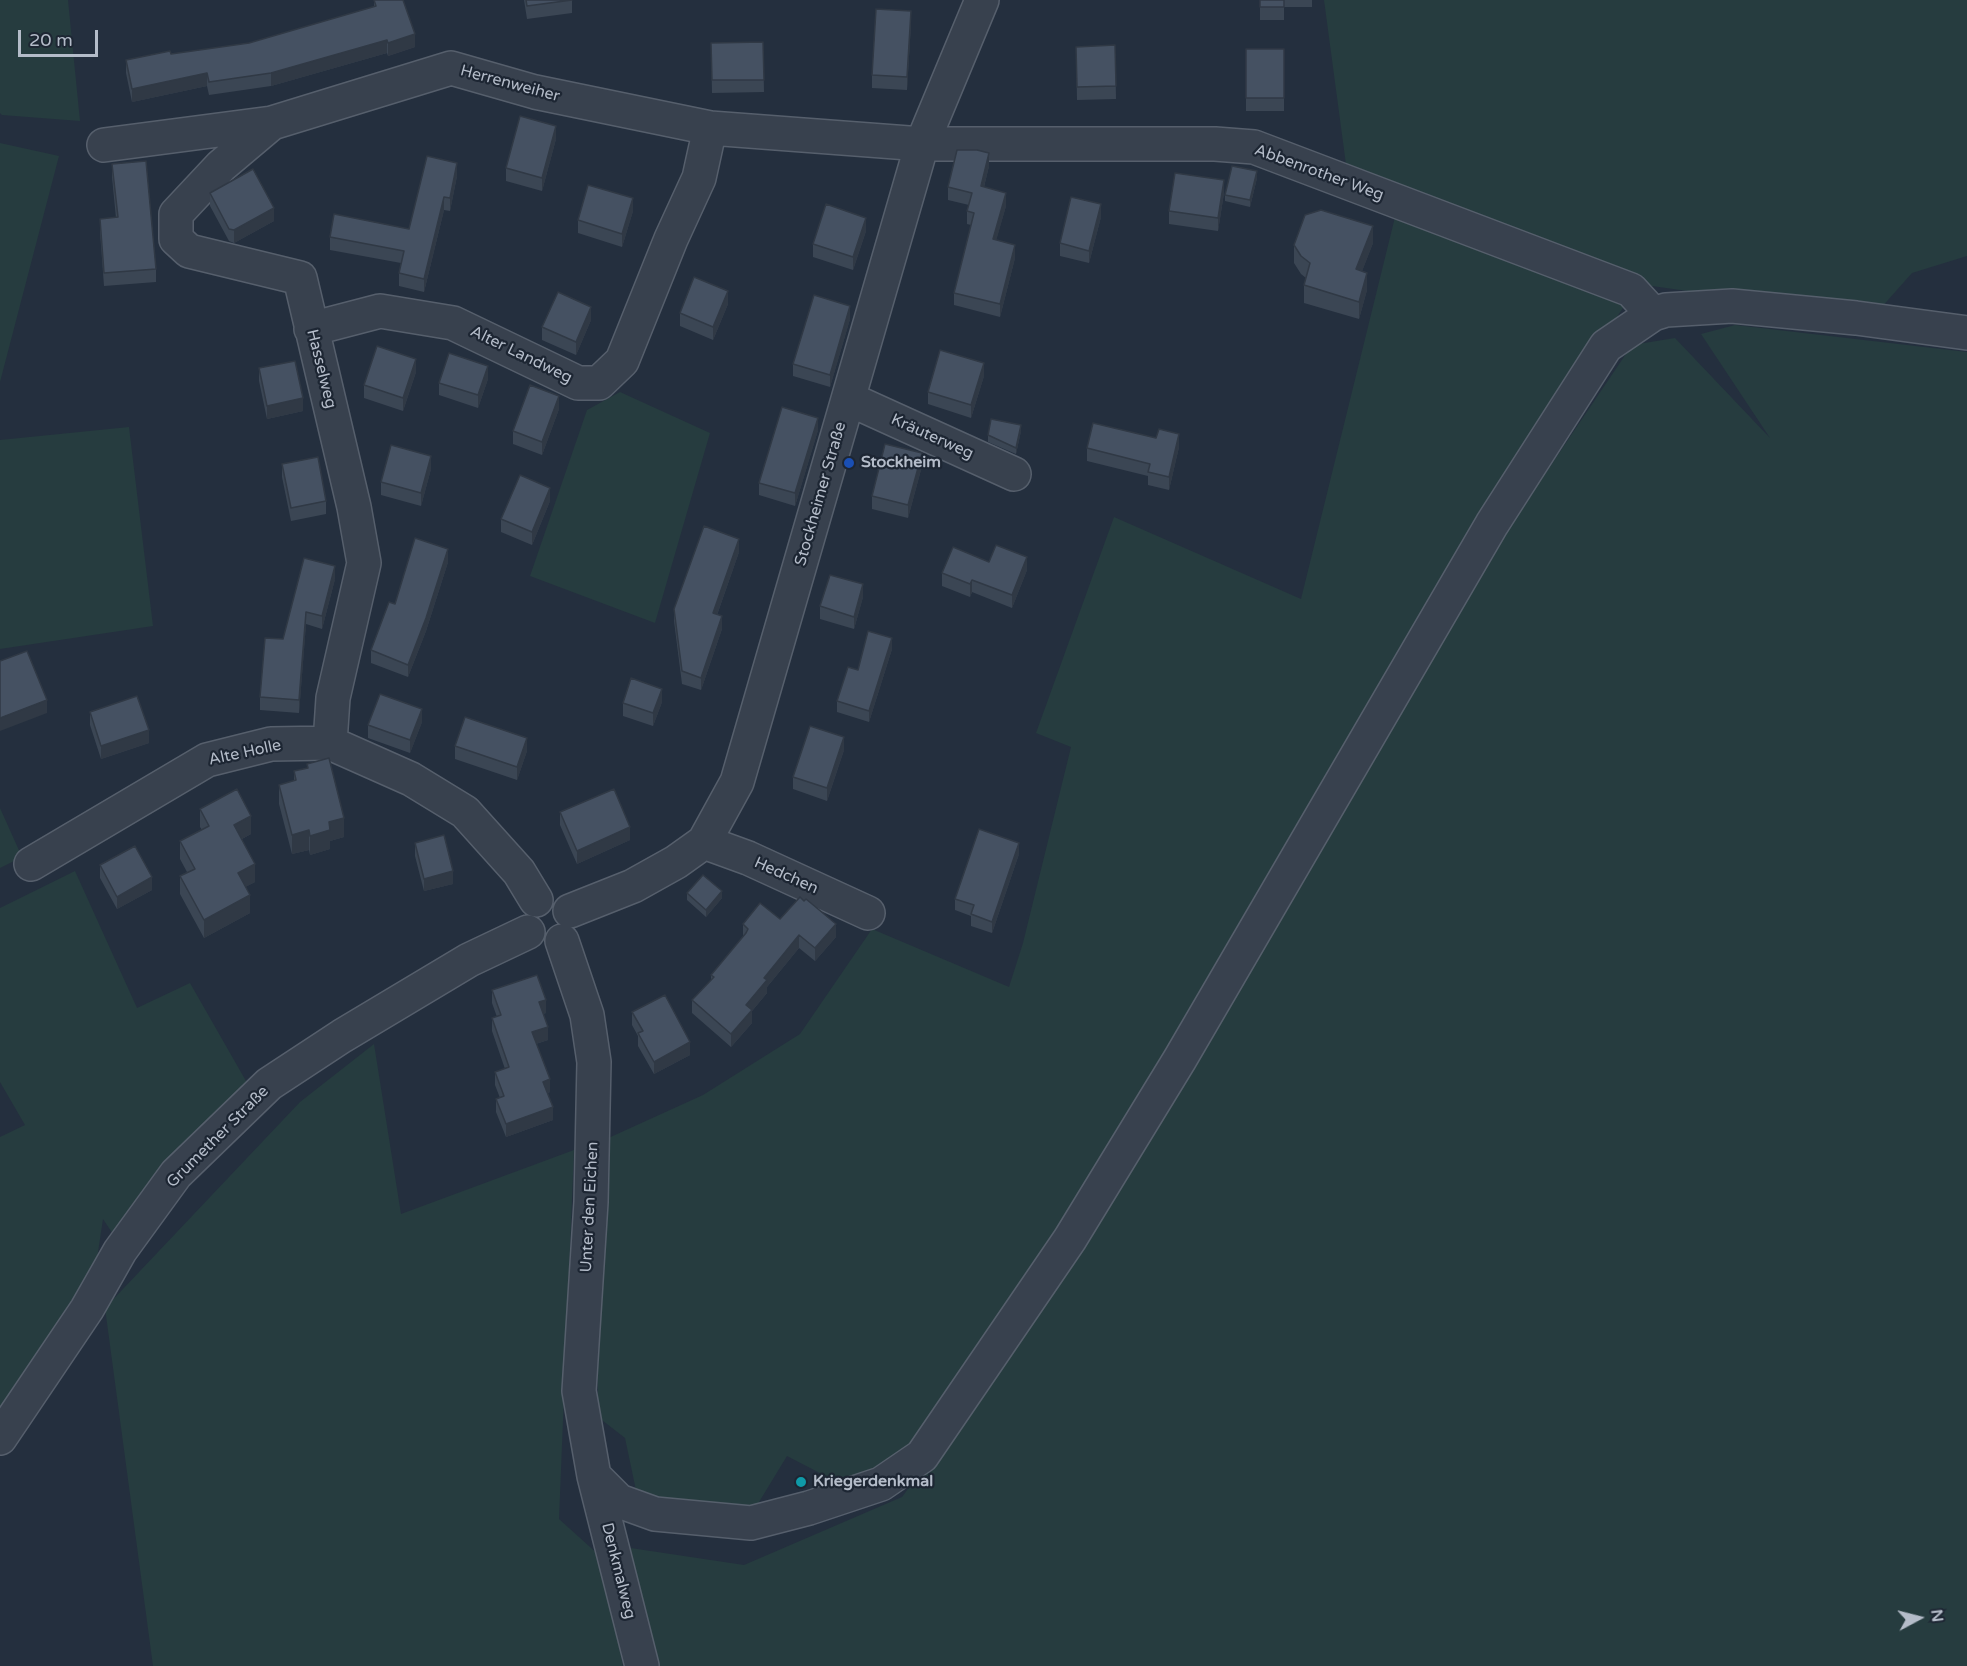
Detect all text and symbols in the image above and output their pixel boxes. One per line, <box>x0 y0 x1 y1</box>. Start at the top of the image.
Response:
scale bar <box>21 18 100 56</box>
text: 20 m <box>29 29 73 51</box>
street label: Herrenweiher <box>458 62 562 106</box>
street label: Abbenrother Weg <box>1252 141 1386 205</box>
street label: Alter Landweg <box>467 322 575 388</box>
street label: Hasselweg <box>302 327 340 411</box>
street label: Kräuterweg <box>888 410 976 464</box>
street label: Stockheimer Straße <box>791 420 851 568</box>
place label: Stockheim <box>861 453 941 473</box>
marker: Stockheim <box>842 456 856 470</box>
street label: Alte Holle <box>207 736 283 770</box>
street label: Hedchen <box>751 853 821 899</box>
street label: Grumether Straße <box>163 1082 273 1192</box>
street label: Unter den Eichen <box>577 1141 603 1273</box>
place label: Kriegerdenkmal <box>813 1472 933 1492</box>
marker: Kriegerdenkmal <box>794 1475 808 1489</box>
street label: Denkmalweg <box>597 1521 639 1621</box>
north arrow <box>1889 1588 1949 1648</box>
text: N <box>1926 1608 1948 1623</box>

